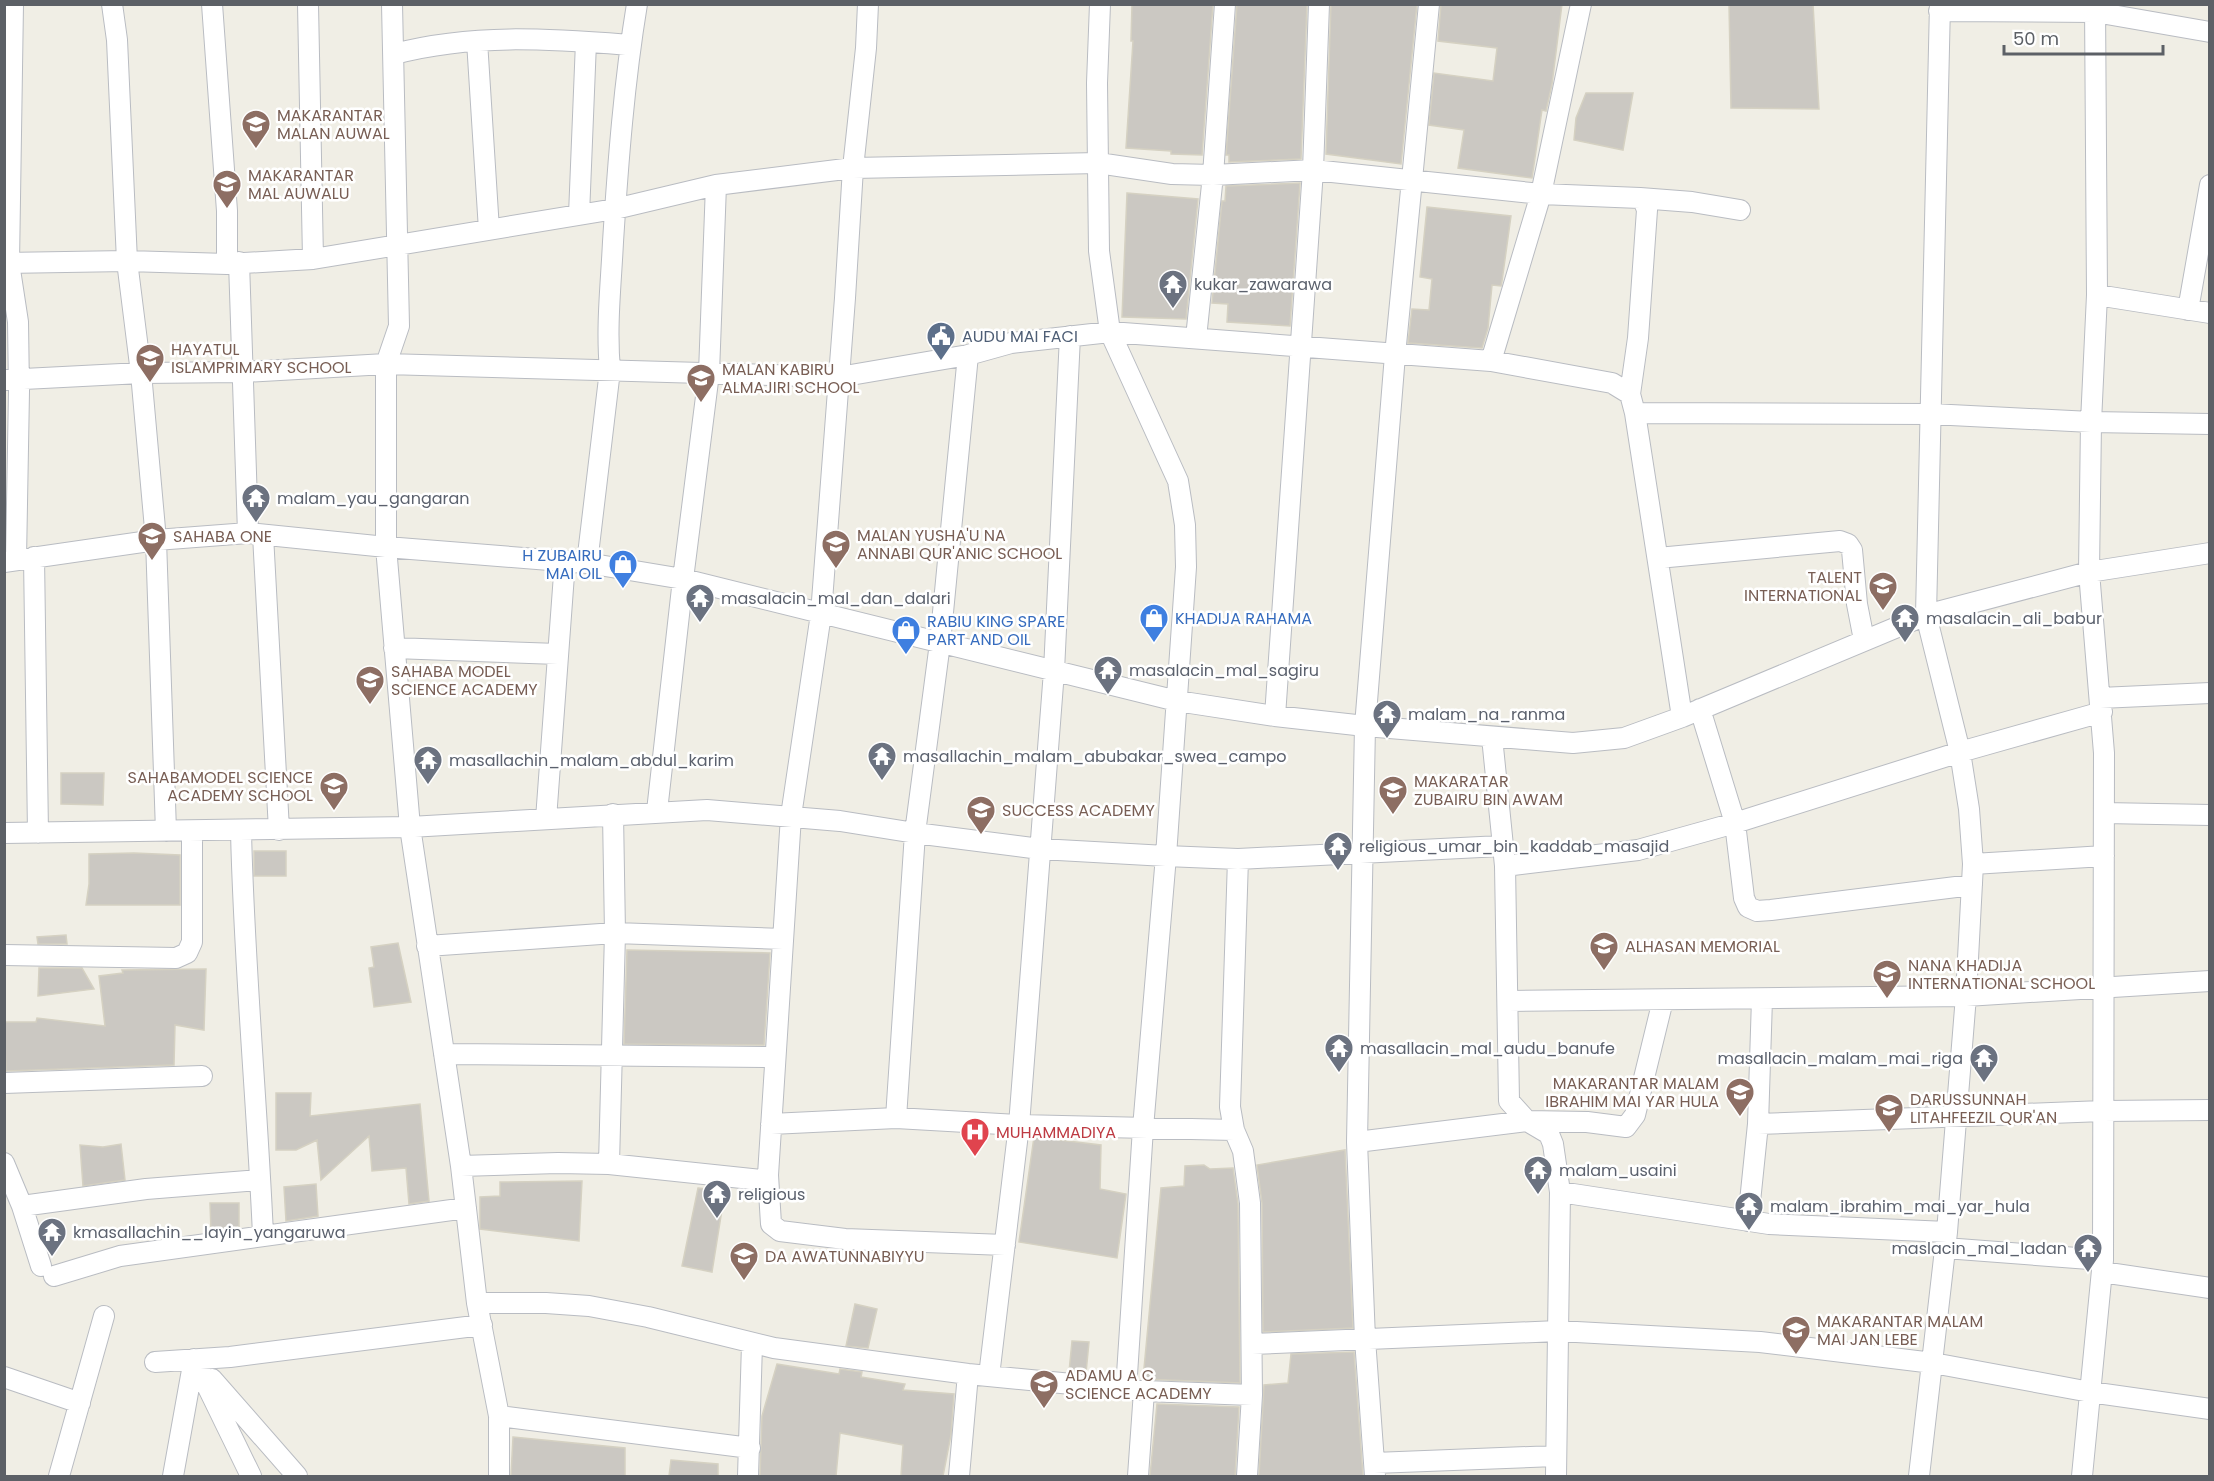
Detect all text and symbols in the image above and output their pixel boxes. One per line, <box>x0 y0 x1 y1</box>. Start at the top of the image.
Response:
scale bar <box>2004 18 2163 56</box>
text: 50 m <box>2013 26 2059 51</box>
place label: MAKARANTAR MALAN AUWAL <box>277 104 390 145</box>
school or university icon: MAKARANTAR MALAN AUWAL <box>240 108 272 150</box>
place label: MAKARANTAR MAL AUWALU <box>248 164 354 205</box>
school or university icon: MAKARANTAR MAL AUWALU <box>211 168 243 210</box>
temple icon: kukar_zawarawa <box>1157 268 1189 310</box>
place label: kukar_zawarawa <box>1194 273 1332 296</box>
public building icon: AUDU MAI FACI <box>925 320 957 362</box>
place label: AUDU MAI FACI <box>962 325 1078 348</box>
place label: HAYATUL ISLAMPRIMARY SCHOOL <box>171 338 352 379</box>
school or university icon: HAYATUL ISLAMPRIMARY SCHOOL <box>134 342 166 384</box>
place label: MALAN KABIRU ALMAJIRI SCHOOL <box>722 358 860 399</box>
school or university icon: MALAN KABIRU ALMAJIRI SCHOOL <box>685 362 717 404</box>
temple icon: malam_yau_gangaran <box>240 482 272 524</box>
place label: malam_yau_gangaran <box>277 487 470 510</box>
school or university icon: SAHABA ONE <box>136 520 168 562</box>
place label: MALAN YUSHA'U NA ANNABI QUR'ANIC SCHOOL <box>857 524 1062 565</box>
place label: SAHABA ONE <box>173 525 272 548</box>
school or university icon: MALAN YUSHA'U NA ANNABI QUR'ANIC SCHOOL <box>820 528 852 570</box>
place label: H ZUBAIRU MAI OIL <box>522 544 602 585</box>
shop icon: H ZUBAIRU MAI OIL <box>607 548 639 590</box>
place label: TALENT INTERNATIONAL <box>1744 566 1862 607</box>
school or university icon: TALENT INTERNATIONAL <box>1867 570 1899 612</box>
temple icon: masalacin_mal_dan_dalari <box>684 582 716 624</box>
place label: masalacin_mal_dan_dalari <box>721 587 951 610</box>
shop icon: KHADIJA RAHAMA <box>1138 602 1170 644</box>
temple icon: masalacin_ali_babur <box>1889 602 1921 644</box>
place label: KHADIJA RAHAMA <box>1175 607 1312 630</box>
place label: masalacin_ali_babur <box>1926 607 2102 630</box>
place label: RABIU KING SPARE PART AND OIL <box>927 610 1065 651</box>
shop icon: RABIU KING SPARE PART AND OIL <box>890 614 922 656</box>
temple icon: masalacin_mal_sagiru <box>1092 654 1124 696</box>
place label: masalacin_mal_sagiru <box>1129 659 1319 682</box>
place label: SAHABA MODEL SCIENCE ACADEMY <box>391 660 538 701</box>
school or university icon: SAHABA MODEL SCIENCE ACADEMY <box>354 664 386 706</box>
temple icon: malam_na_ranma <box>1371 698 1403 740</box>
place label: malam_na_ranma <box>1408 703 1565 726</box>
temple icon: masallachin_malam_abubakar_swea_campo <box>866 740 898 782</box>
temple icon: masallachin_malam_abdul_karim <box>412 744 444 786</box>
place label: masallachin_malam_abubakar_swea_campo <box>903 745 1287 768</box>
place label: masallachin_malam_abdul_karim <box>449 749 734 772</box>
place label: SAHABAMODEL SCIENCE ACADEMY SCHOOL <box>128 766 313 807</box>
school or university icon: SAHABAMODEL SCIENCE ACADEMY SCHOOL <box>318 770 350 812</box>
place label: MAKARATAR ZUBAIRU BIN AWAM <box>1414 770 1563 811</box>
school or university icon: MAKARATAR ZUBAIRU BIN AWAM <box>1377 774 1409 816</box>
school or university icon: SUCCESS ACADEMY <box>965 794 997 836</box>
place label: SUCCESS ACADEMY <box>1002 799 1155 822</box>
temple icon: religious_umar_bin_kaddab_masajid <box>1322 830 1354 872</box>
place label: religious_umar_bin_kaddab_masajid <box>1359 835 1669 858</box>
school or university icon: ALHASAN MEMORIAL <box>1588 930 1620 972</box>
place label: ALHASAN MEMORIAL <box>1625 935 1780 958</box>
place label: NANA KHADIJA INTERNATIONAL SCHOOL <box>1908 954 2095 995</box>
school or university icon: NANA KHADIJA INTERNATIONAL SCHOOL <box>1871 958 1903 1000</box>
temple icon: masallacin_mal_audu_banufe <box>1323 1032 1355 1074</box>
place label: masallacin_mal_audu_banufe <box>1360 1037 1615 1060</box>
temple icon: masallacin_malam_mai_riga <box>1968 1042 2000 1084</box>
place label: masallacin_malam_mai_riga <box>1717 1047 1963 1070</box>
place label: MAKARANTAR MALAM IBRAHIM MAI YAR HULA <box>1545 1072 1719 1113</box>
school or university icon: MAKARANTAR MALAM IBRAHIM MAI YAR HULA <box>1724 1076 1756 1118</box>
place label: DARUSSUNNAH LITAHFEEZIL QUR'AN <box>1910 1088 2057 1129</box>
school or university icon: DARUSSUNNAH LITAHFEEZIL QUR'AN <box>1873 1092 1905 1134</box>
hospital icon: MUHAMMADIYA <box>959 1116 991 1158</box>
place label: MUHAMMADIYA <box>996 1121 1116 1144</box>
temple icon: malam_usaini <box>1522 1154 1554 1196</box>
place label: malam_usaini <box>1559 1159 1677 1182</box>
temple icon: religious <box>701 1178 733 1220</box>
place label: religious <box>738 1183 805 1206</box>
temple icon: malam_ibrahim_mai_yar_hula <box>1733 1190 1765 1232</box>
place label: malam_ibrahim_mai_yar_hula <box>1770 1195 2030 1218</box>
temple icon: kmasallachin__layin_yangaruwa <box>36 1216 68 1258</box>
place label: kmasallachin__layin_yangaruwa <box>73 1221 345 1244</box>
temple icon: maslacin_mal_ladan <box>2072 1232 2104 1274</box>
place label: maslacin_mal_ladan <box>1891 1237 2067 1260</box>
school or university icon: DA AWATUNNABIYYU <box>728 1240 760 1282</box>
place label: DA AWATUNNABIYYU <box>765 1245 925 1268</box>
place label: MAKARANTAR MALAM MAI JAN LEBE <box>1817 1310 1983 1351</box>
school or university icon: MAKARANTAR MALAM MAI JAN LEBE <box>1780 1314 1812 1356</box>
place label: ADAMU A C SCIENCE ACADEMY <box>1065 1364 1212 1405</box>
school or university icon: ADAMU A C SCIENCE ACADEMY <box>1028 1368 1060 1410</box>

